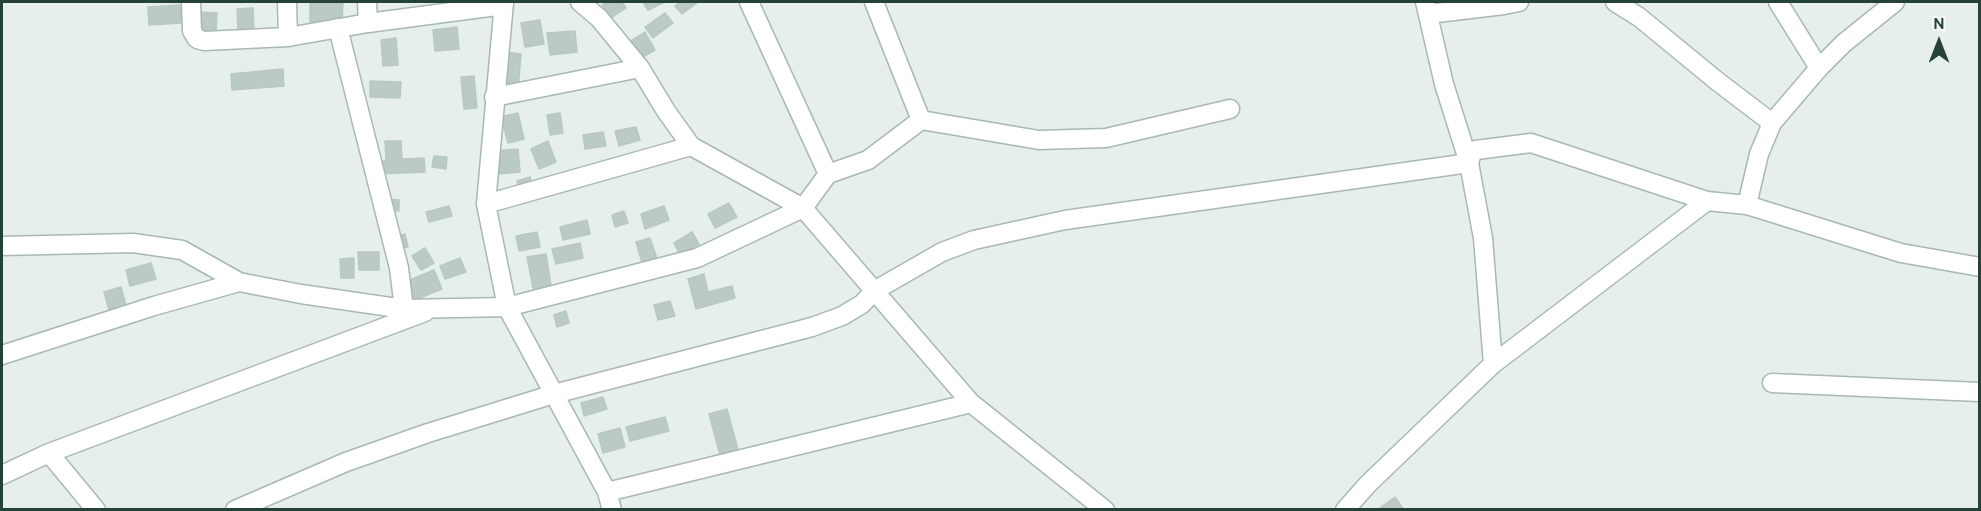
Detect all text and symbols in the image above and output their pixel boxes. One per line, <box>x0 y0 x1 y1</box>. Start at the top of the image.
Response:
north arrow <box>1909 12 1969 72</box>
text: N <box>1933 14 1945 33</box>

